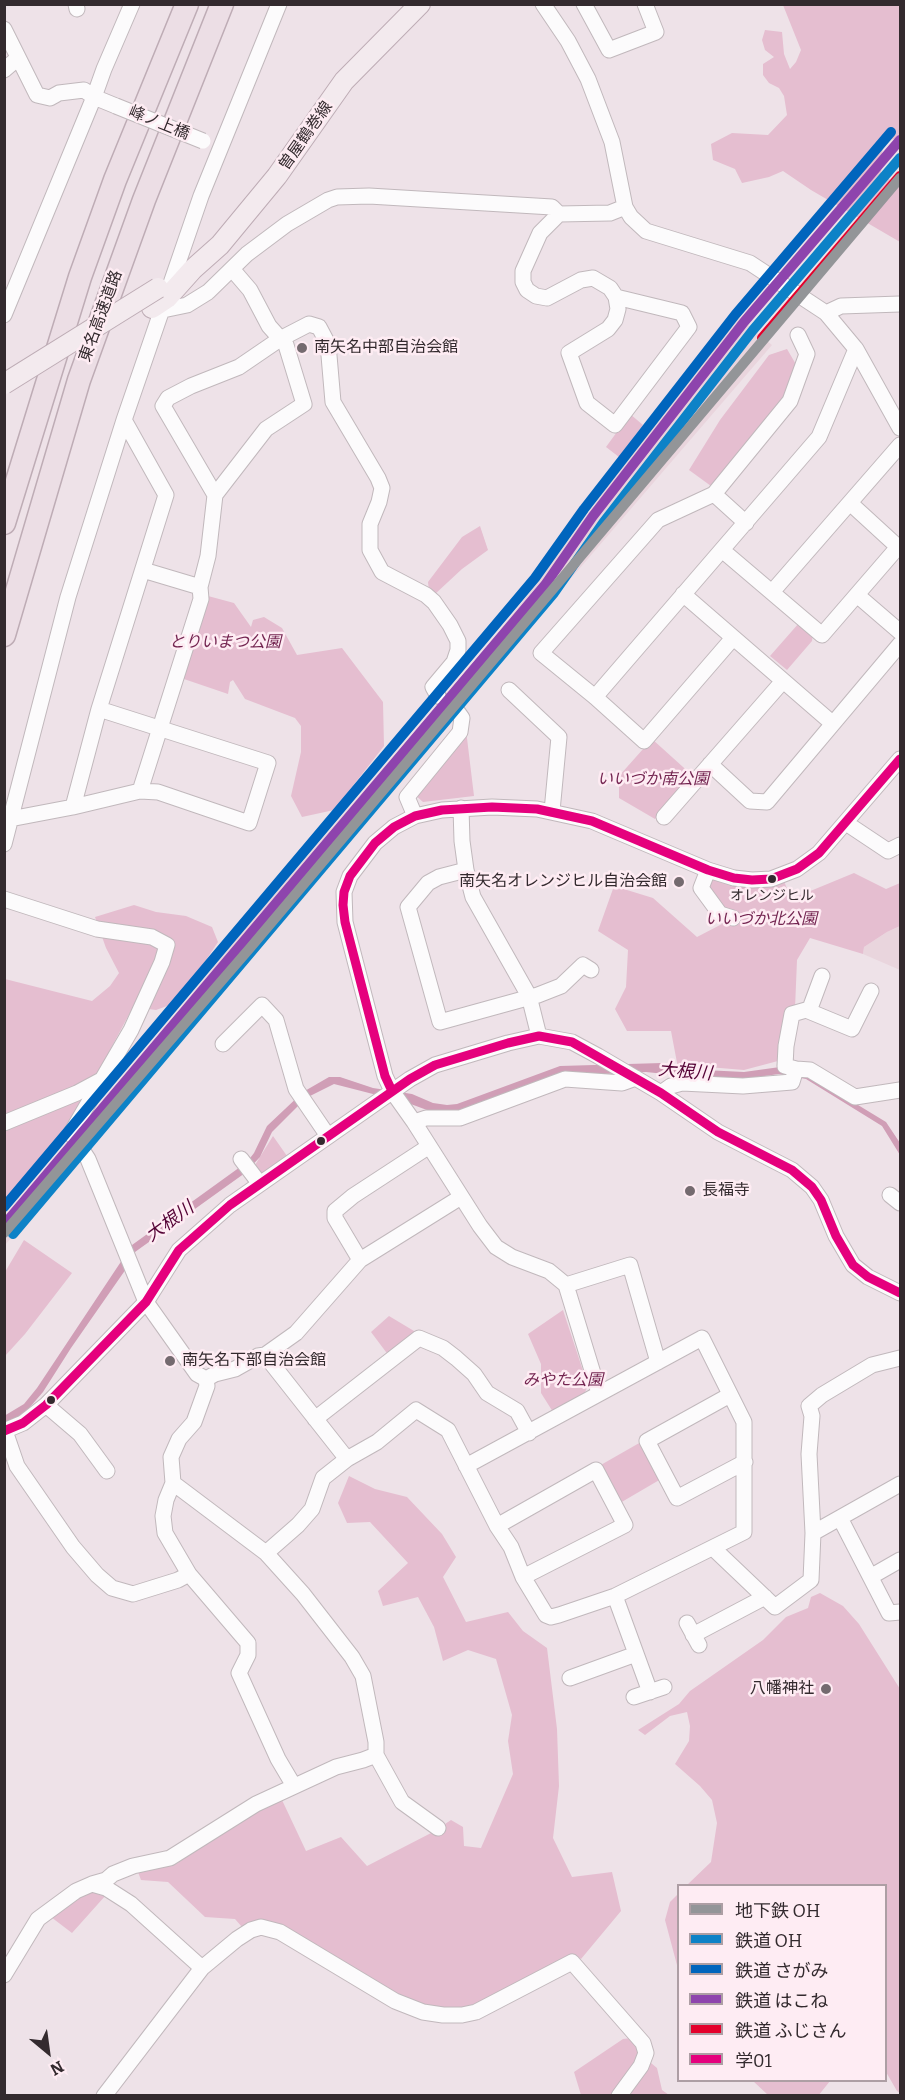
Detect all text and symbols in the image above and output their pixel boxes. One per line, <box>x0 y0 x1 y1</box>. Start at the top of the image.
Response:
street label: 曽屋鶴巻線 <box>275 98 337 174</box>
street label: 峰ノ上橋 <box>126 102 192 144</box>
street label: 東名高速道路 <box>76 268 126 364</box>
place label: 南矢名中部自治会館 <box>314 338 458 358</box>
marker: 南矢名中部自治会館 <box>295 341 309 355</box>
park label: とりいまつ公園 <box>169 633 281 653</box>
park label: いいづか南公園 <box>597 770 709 790</box>
place label: 南矢名オレンジヒル自治会館 <box>459 872 667 892</box>
marker: オレンジヒル <box>766 873 778 885</box>
marker: 南矢名オレンジヒル自治会館 <box>672 875 686 889</box>
place label: オレンジヒル <box>730 888 814 904</box>
park label: いいづか北公園 <box>705 910 817 930</box>
water label: 大根川 <box>657 1059 713 1085</box>
unlabelled marker <box>315 1135 327 1147</box>
place label: 長福寺 <box>702 1181 750 1201</box>
marker: 長福寺 <box>683 1184 697 1198</box>
water label: 大根川 <box>142 1197 198 1247</box>
place label: 南矢名下部自治会館 <box>182 1351 326 1371</box>
marker: 南矢名下部自治会館 <box>163 1354 177 1368</box>
park label: みやた公園 <box>523 1371 603 1391</box>
unlabelled marker <box>45 1394 57 1406</box>
place label: 八幡神社 <box>750 1679 814 1699</box>
marker: 八幡神社 <box>819 1682 833 1696</box>
legend <box>677 1884 887 2082</box>
text: 地下鉄 OH <box>735 1900 820 1922</box>
text: 鉄道 OH <box>735 1930 802 1952</box>
text: 鉄道 さがみ <box>735 1960 829 1982</box>
text: 鉄道 はこね <box>735 1990 829 2012</box>
text: 鉄道 ふじさん <box>735 2020 847 2042</box>
north arrow <box>18 2022 78 2082</box>
text: 学01 <box>735 2050 772 2072</box>
text: N <box>47 2057 67 2079</box>

